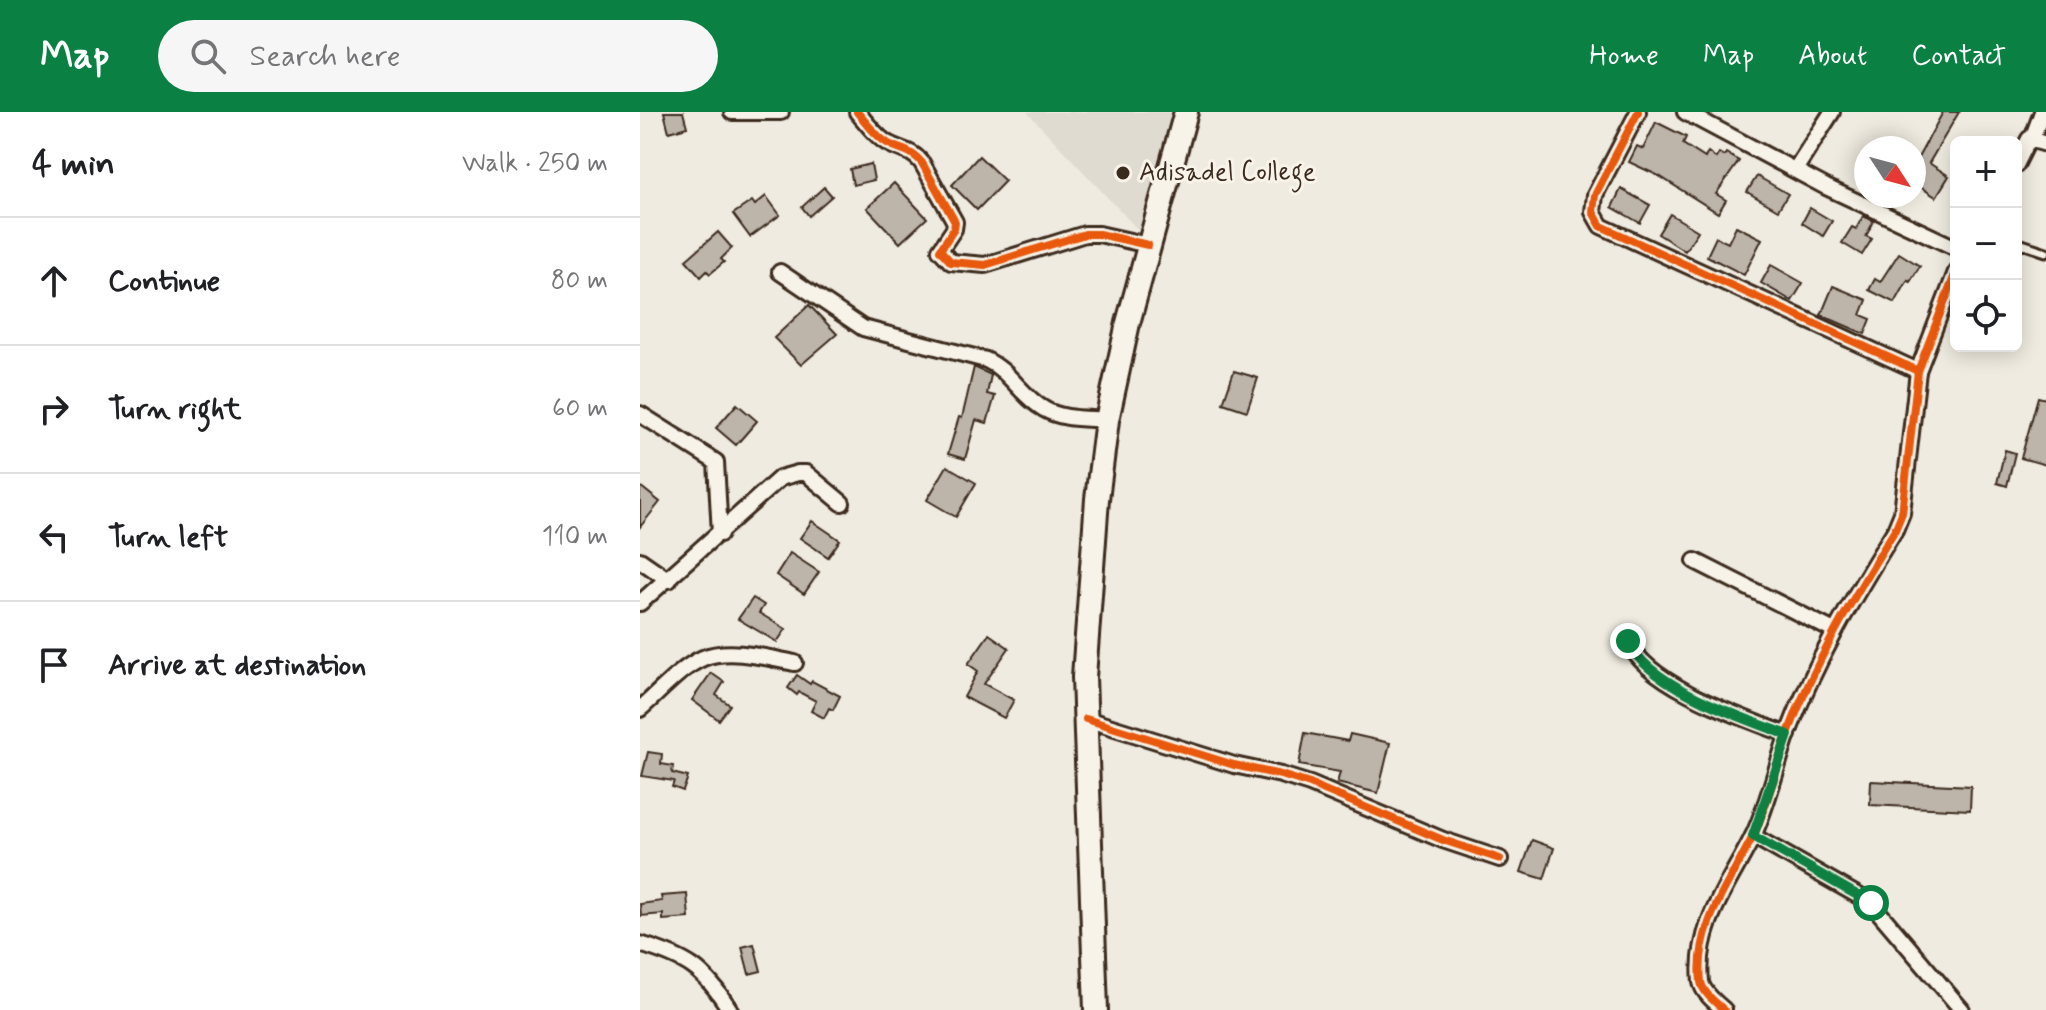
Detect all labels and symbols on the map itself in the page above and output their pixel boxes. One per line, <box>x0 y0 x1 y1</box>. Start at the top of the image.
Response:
north arrow <box>1854 136 1926 208</box>
place label: Adisadel College <box>1139 156 1316 193</box>
marker: Adisadel College <box>1114 164 1132 182</box>
route end <box>1610 623 1646 659</box>
route start <box>1853 885 1889 921</box>

